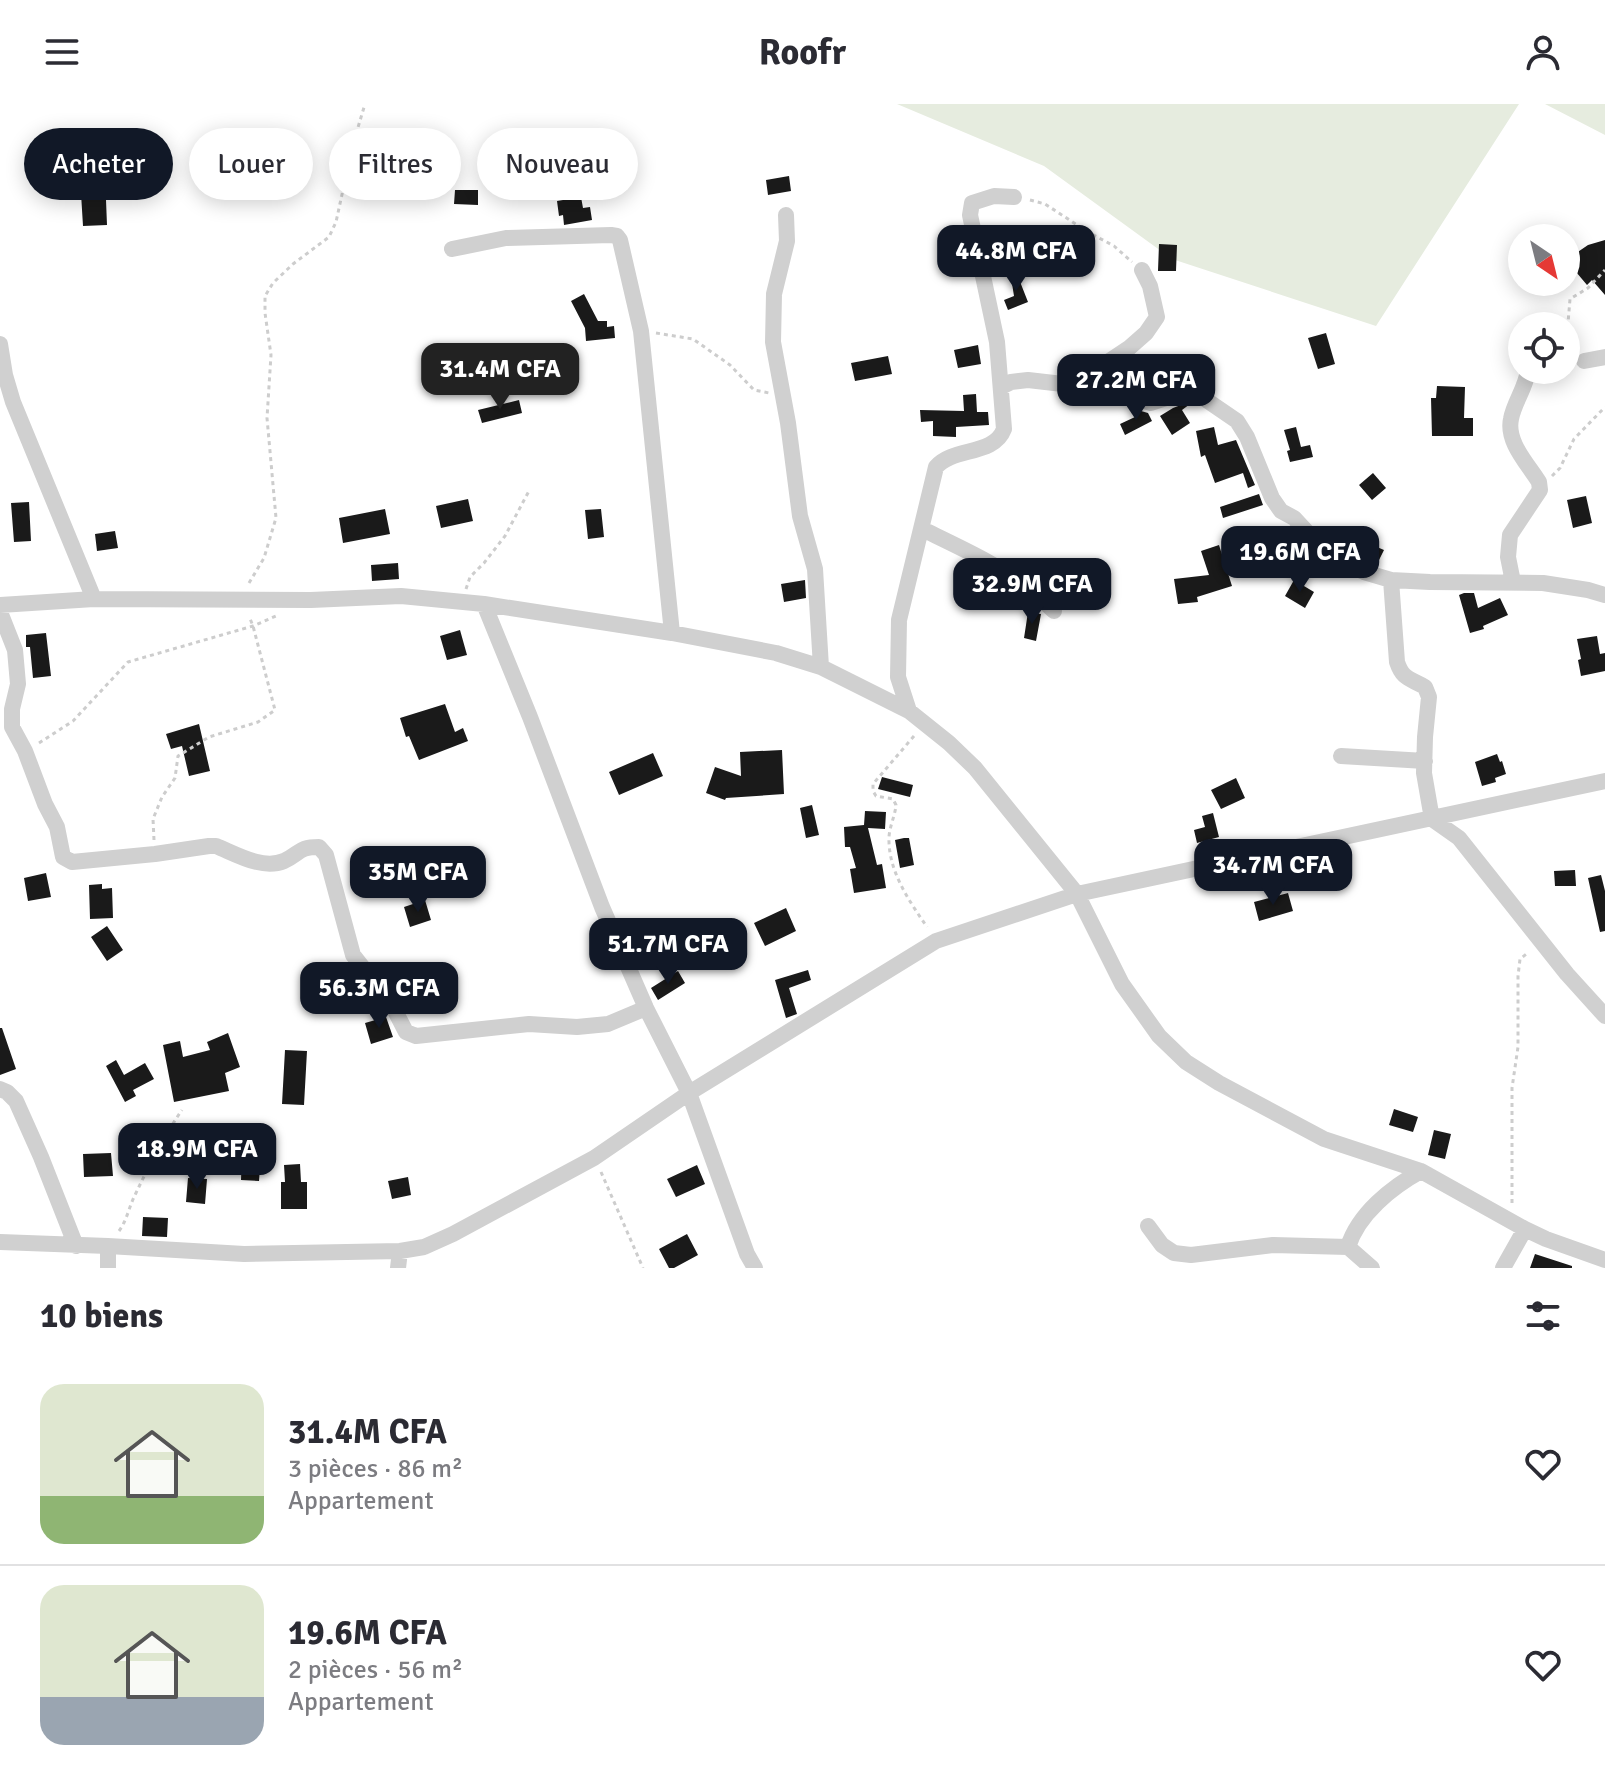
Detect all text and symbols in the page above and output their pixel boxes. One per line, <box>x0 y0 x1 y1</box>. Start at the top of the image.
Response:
icon: menu <box>40 30 84 74</box>
text: Roofr <box>759 30 846 75</box>
icon: person <box>1521 30 1565 74</box>
chip: Acheter <box>24 128 173 200</box>
chip: Louer <box>189 128 313 200</box>
chip: Filtres <box>329 128 461 200</box>
chip: Nouveau <box>477 128 638 200</box>
north arrow <box>1508 224 1580 296</box>
map controls <box>1508 224 1580 384</box>
pin: 44.8M CFA <box>924 225 1108 293</box>
text: 44.8M CFA <box>955 235 1077 267</box>
button: locate <box>1508 312 1580 384</box>
pin: 31.4M CFA <box>408 343 592 411</box>
text: 31.4M CFA <box>439 353 561 385</box>
pin: 27.2M CFA <box>1044 354 1228 422</box>
text: 27.2M CFA <box>1075 364 1197 396</box>
pin: 19.6M CFA <box>1208 526 1392 594</box>
text: 19.6M CFA <box>1239 536 1361 568</box>
pin: 32.9M CFA <box>940 558 1124 626</box>
text: 32.9M CFA <box>971 568 1093 600</box>
pin: 34.7M CFA <box>1181 839 1365 907</box>
pin: 35M CFA <box>344 846 492 914</box>
text: 34.7M CFA <box>1212 849 1334 881</box>
text: 35M CFA <box>368 856 468 888</box>
pin: 51.7M CFA <box>576 918 760 986</box>
text: 51.7M CFA <box>607 928 729 960</box>
pin: 56.3M CFA <box>287 962 471 1030</box>
text: 56.3M CFA <box>318 972 440 1004</box>
pin: 18.9M CFA <box>105 1123 289 1191</box>
text: 18.9M CFA <box>136 1133 258 1165</box>
icon: filters <box>1521 1294 1565 1338</box>
text: 10 biens <box>40 1295 163 1337</box>
text: 31.4M CFA <box>288 1411 447 1453</box>
icon: home <box>104 1416 200 1512</box>
icon: heart <box>1521 1442 1565 1486</box>
text: 3 pièces · 86 m² <box>288 1453 463 1485</box>
text: Appartement <box>288 1485 434 1517</box>
text: 19.6M CFA <box>288 1612 447 1654</box>
icon: home <box>104 1617 200 1713</box>
icon: heart <box>1521 1643 1565 1687</box>
text: 2 pièces · 56 m² <box>288 1654 463 1686</box>
text: Appartement <box>288 1686 434 1718</box>

